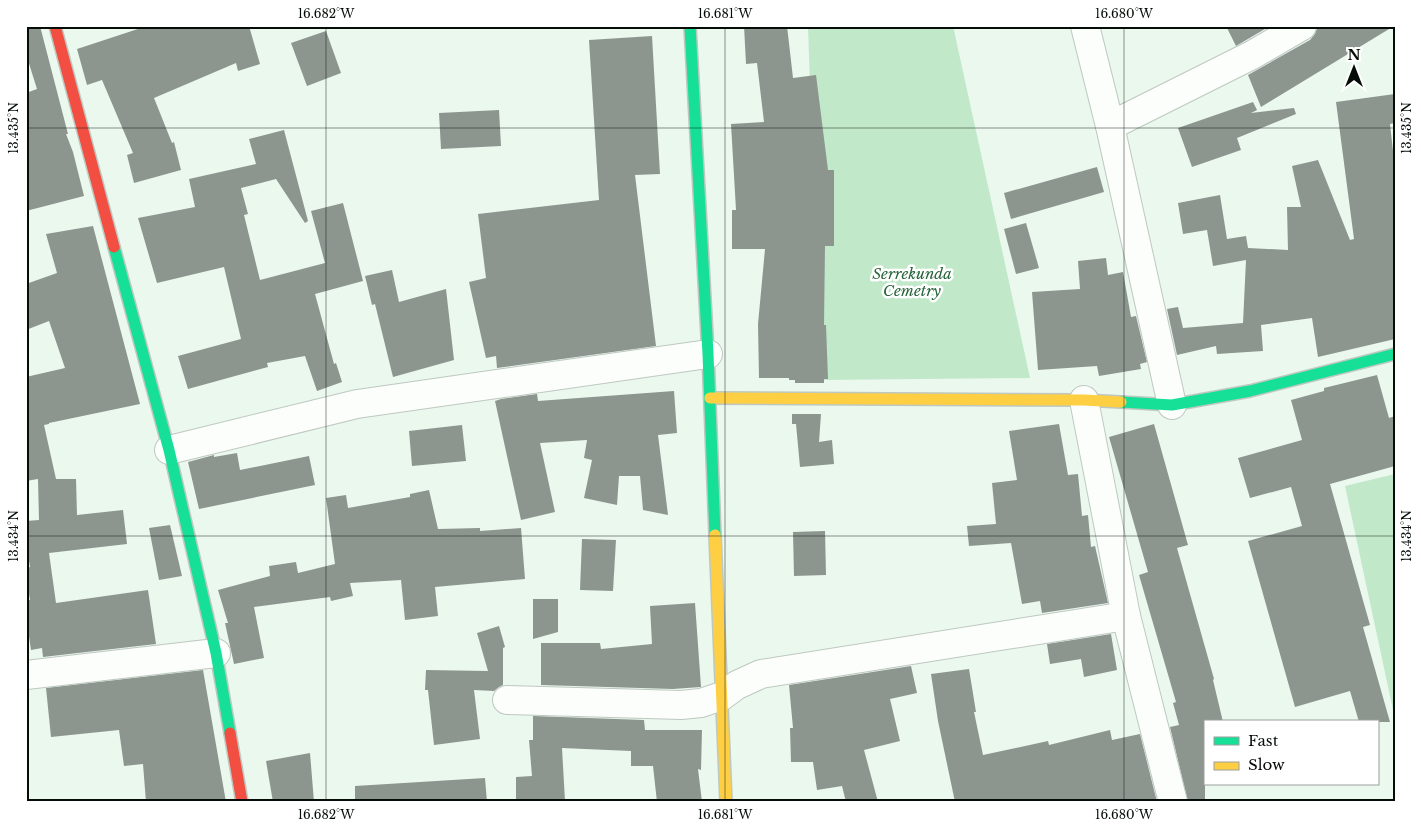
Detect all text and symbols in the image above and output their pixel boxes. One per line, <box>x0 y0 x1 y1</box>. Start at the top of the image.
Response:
text: 16.682°W <box>298 6 355 21</box>
text: 16.681°W <box>698 6 753 21</box>
text: 16.680°W <box>1095 6 1154 21</box>
north arrow <box>1328 42 1378 92</box>
text: N <box>1347 46 1361 64</box>
text: 13.435°N <box>6 102 21 154</box>
text: 13.435°N <box>1399 102 1414 154</box>
park label: Serrekunda Cemetry <box>872 264 952 300</box>
text: 13.434°N <box>6 510 21 562</box>
text: 13.434°N <box>1399 510 1414 562</box>
legend <box>1204 720 1378 786</box>
text: Fast <box>1248 731 1279 750</box>
text: Slow <box>1248 755 1285 774</box>
text: 16.682°W <box>298 807 355 822</box>
text: 16.681°W <box>698 807 753 822</box>
text: 16.680°W <box>1095 807 1154 822</box>

